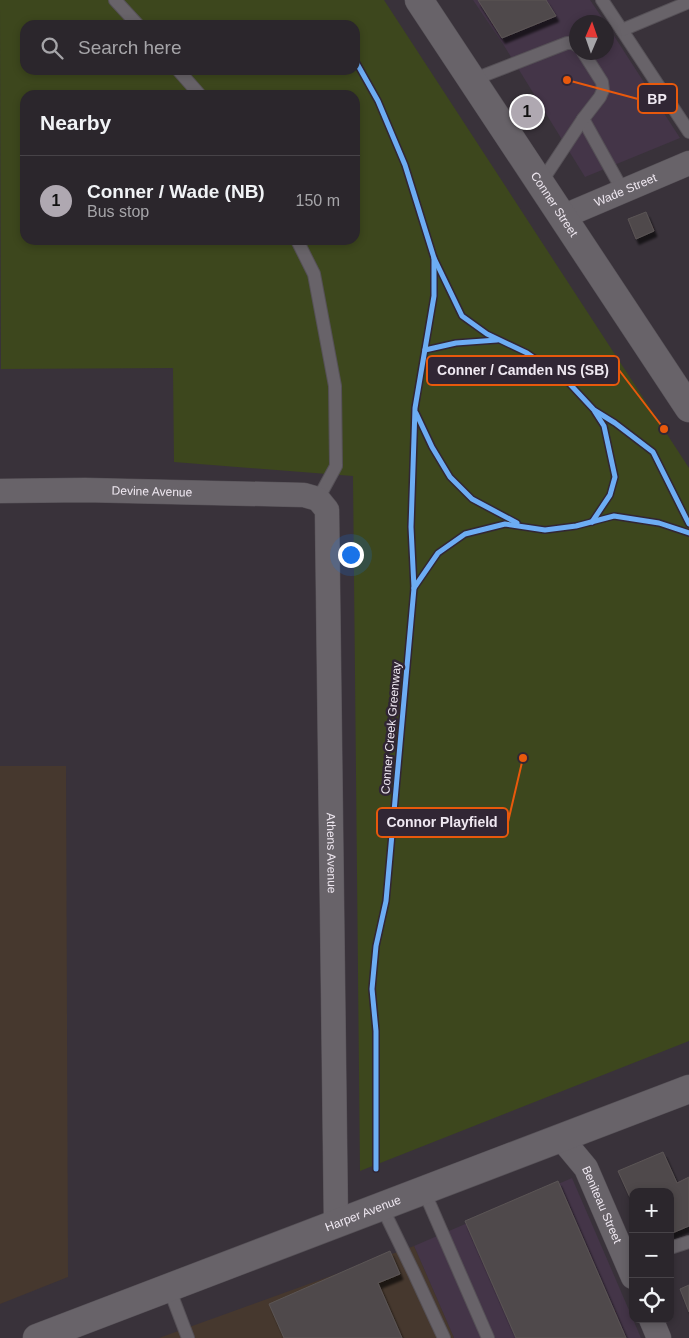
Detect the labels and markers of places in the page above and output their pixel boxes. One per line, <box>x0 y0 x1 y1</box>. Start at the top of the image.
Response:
callout: BP <box>638 84 677 113</box>
pin: 1 <box>511 93 543 131</box>
callout: Conner / Camden NS (SB) <box>427 356 619 385</box>
callout: Connor Playfield <box>377 808 508 837</box>

